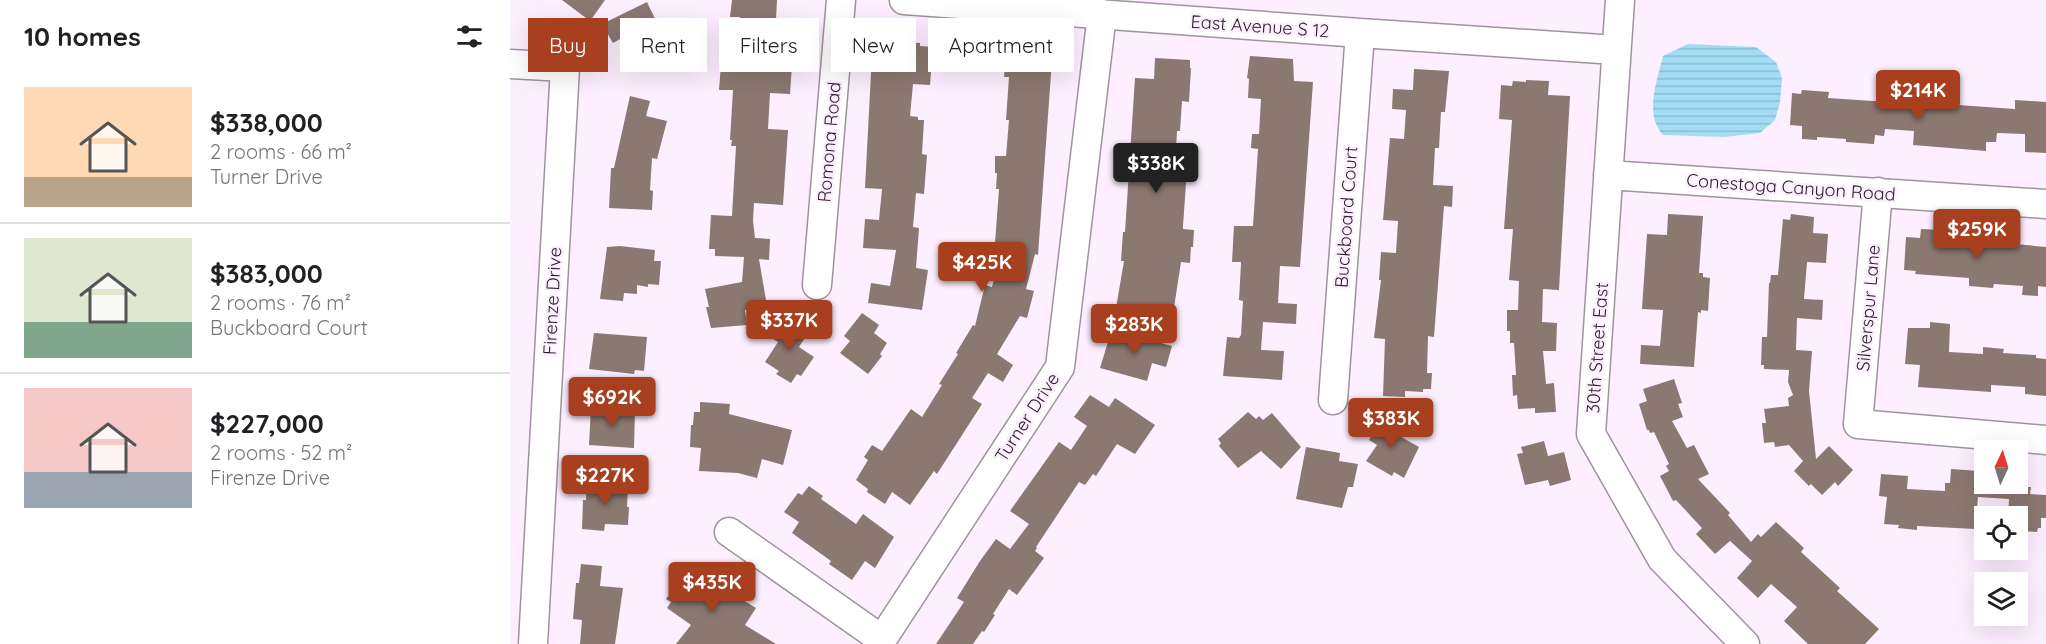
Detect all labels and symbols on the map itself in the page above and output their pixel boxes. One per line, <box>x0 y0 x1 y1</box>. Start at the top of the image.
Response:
street label: East Avenue S 12 <box>1190 10 1330 42</box>
pin: $214K <box>1876 70 1960 121</box>
street label: Romona Road <box>812 81 846 203</box>
pin: $338K <box>1114 143 1198 194</box>
street label: Buckboard Court <box>1330 145 1362 289</box>
street label: Conestoga Canyon Road <box>1686 168 1896 206</box>
pin: $259K <box>1935 209 2019 260</box>
pin: $425K <box>940 242 1024 293</box>
street label: Silverspur Lane <box>1851 244 1885 372</box>
street label: Firenze Drive <box>538 246 566 356</box>
street label: 30th Street East <box>1581 282 1613 414</box>
pin: $337K <box>747 300 831 351</box>
pin: $283K <box>1092 304 1176 355</box>
street label: Turner Drive <box>990 368 1064 466</box>
pin: $692K <box>570 377 654 428</box>
pin: $383K <box>1349 398 1433 449</box>
north arrow <box>1974 440 2028 494</box>
pin: $227K <box>563 455 647 506</box>
pin: $435K <box>670 562 754 613</box>

